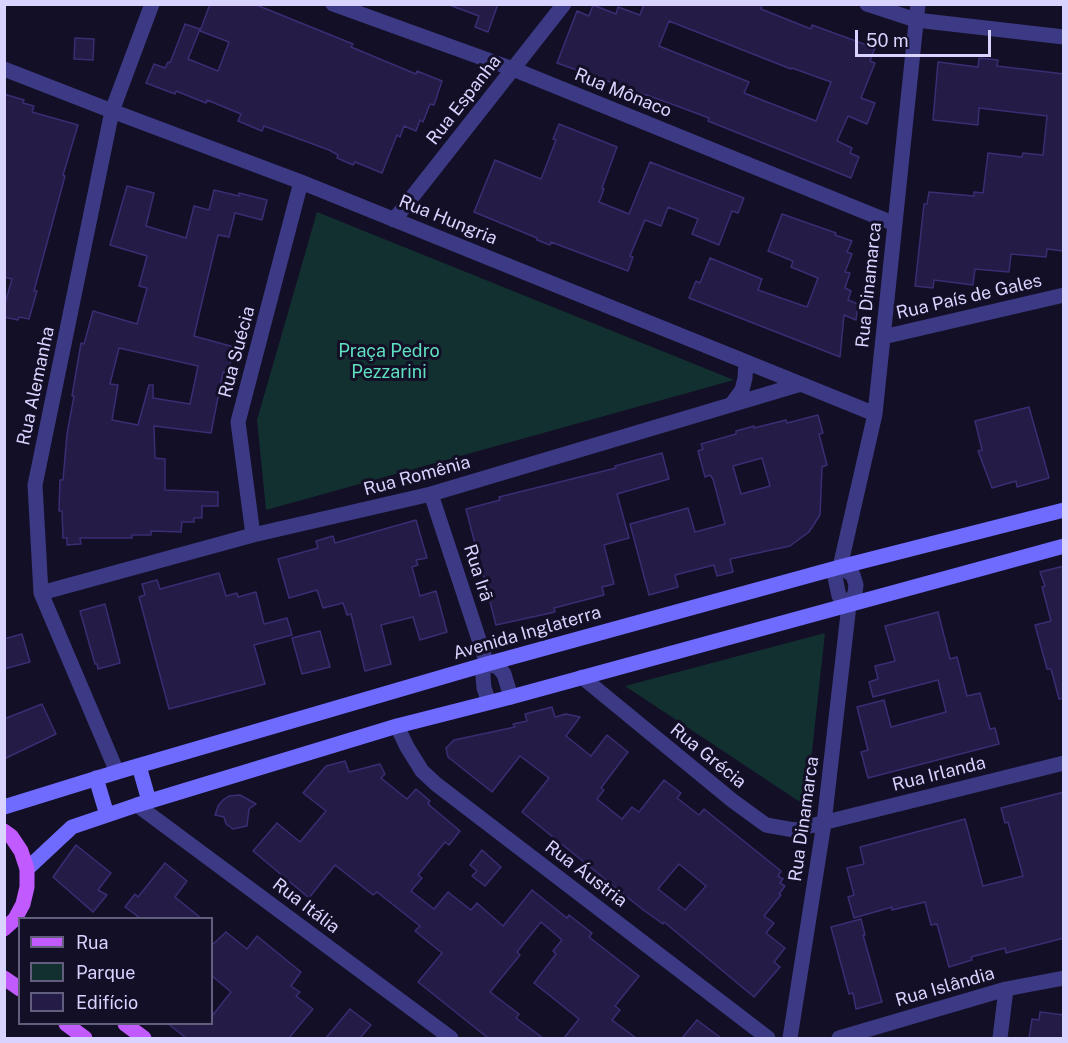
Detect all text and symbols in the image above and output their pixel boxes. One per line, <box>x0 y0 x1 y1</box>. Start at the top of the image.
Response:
scale bar <box>858 18 994 56</box>
text: 50 m <box>866 30 909 51</box>
street label: Rua Espanha <box>422 51 506 149</box>
street label: Rua Mônaco <box>571 64 675 122</box>
street label: Rua Hungria <box>396 190 500 250</box>
street label: Rua Dinamarca <box>852 221 886 349</box>
street label: Rua País de Gales <box>894 270 1044 324</box>
street label: Rua Suécia <box>214 304 260 400</box>
street label: Rua Alemanha <box>13 325 59 447</box>
park label: Praça Pedro Pezzarini <box>338 340 440 382</box>
street label: Rua Romênia <box>361 451 473 501</box>
street label: Rua Irã <box>459 542 497 604</box>
street label: Avenida Inglaterra <box>451 602 603 664</box>
street label: Rua Grécia <box>666 719 750 793</box>
street label: Rua Irlanda <box>890 752 988 796</box>
street label: Rua Dinamarca <box>785 755 823 883</box>
street label: Rua Áustria <box>541 836 631 912</box>
street label: Rua Itália <box>268 874 344 938</box>
legend <box>18 917 213 1025</box>
text: Rua <box>76 932 108 953</box>
text: Parque <box>76 962 136 983</box>
street label: Rua Islândia <box>893 963 997 1011</box>
text: Edifício <box>76 992 138 1013</box>

